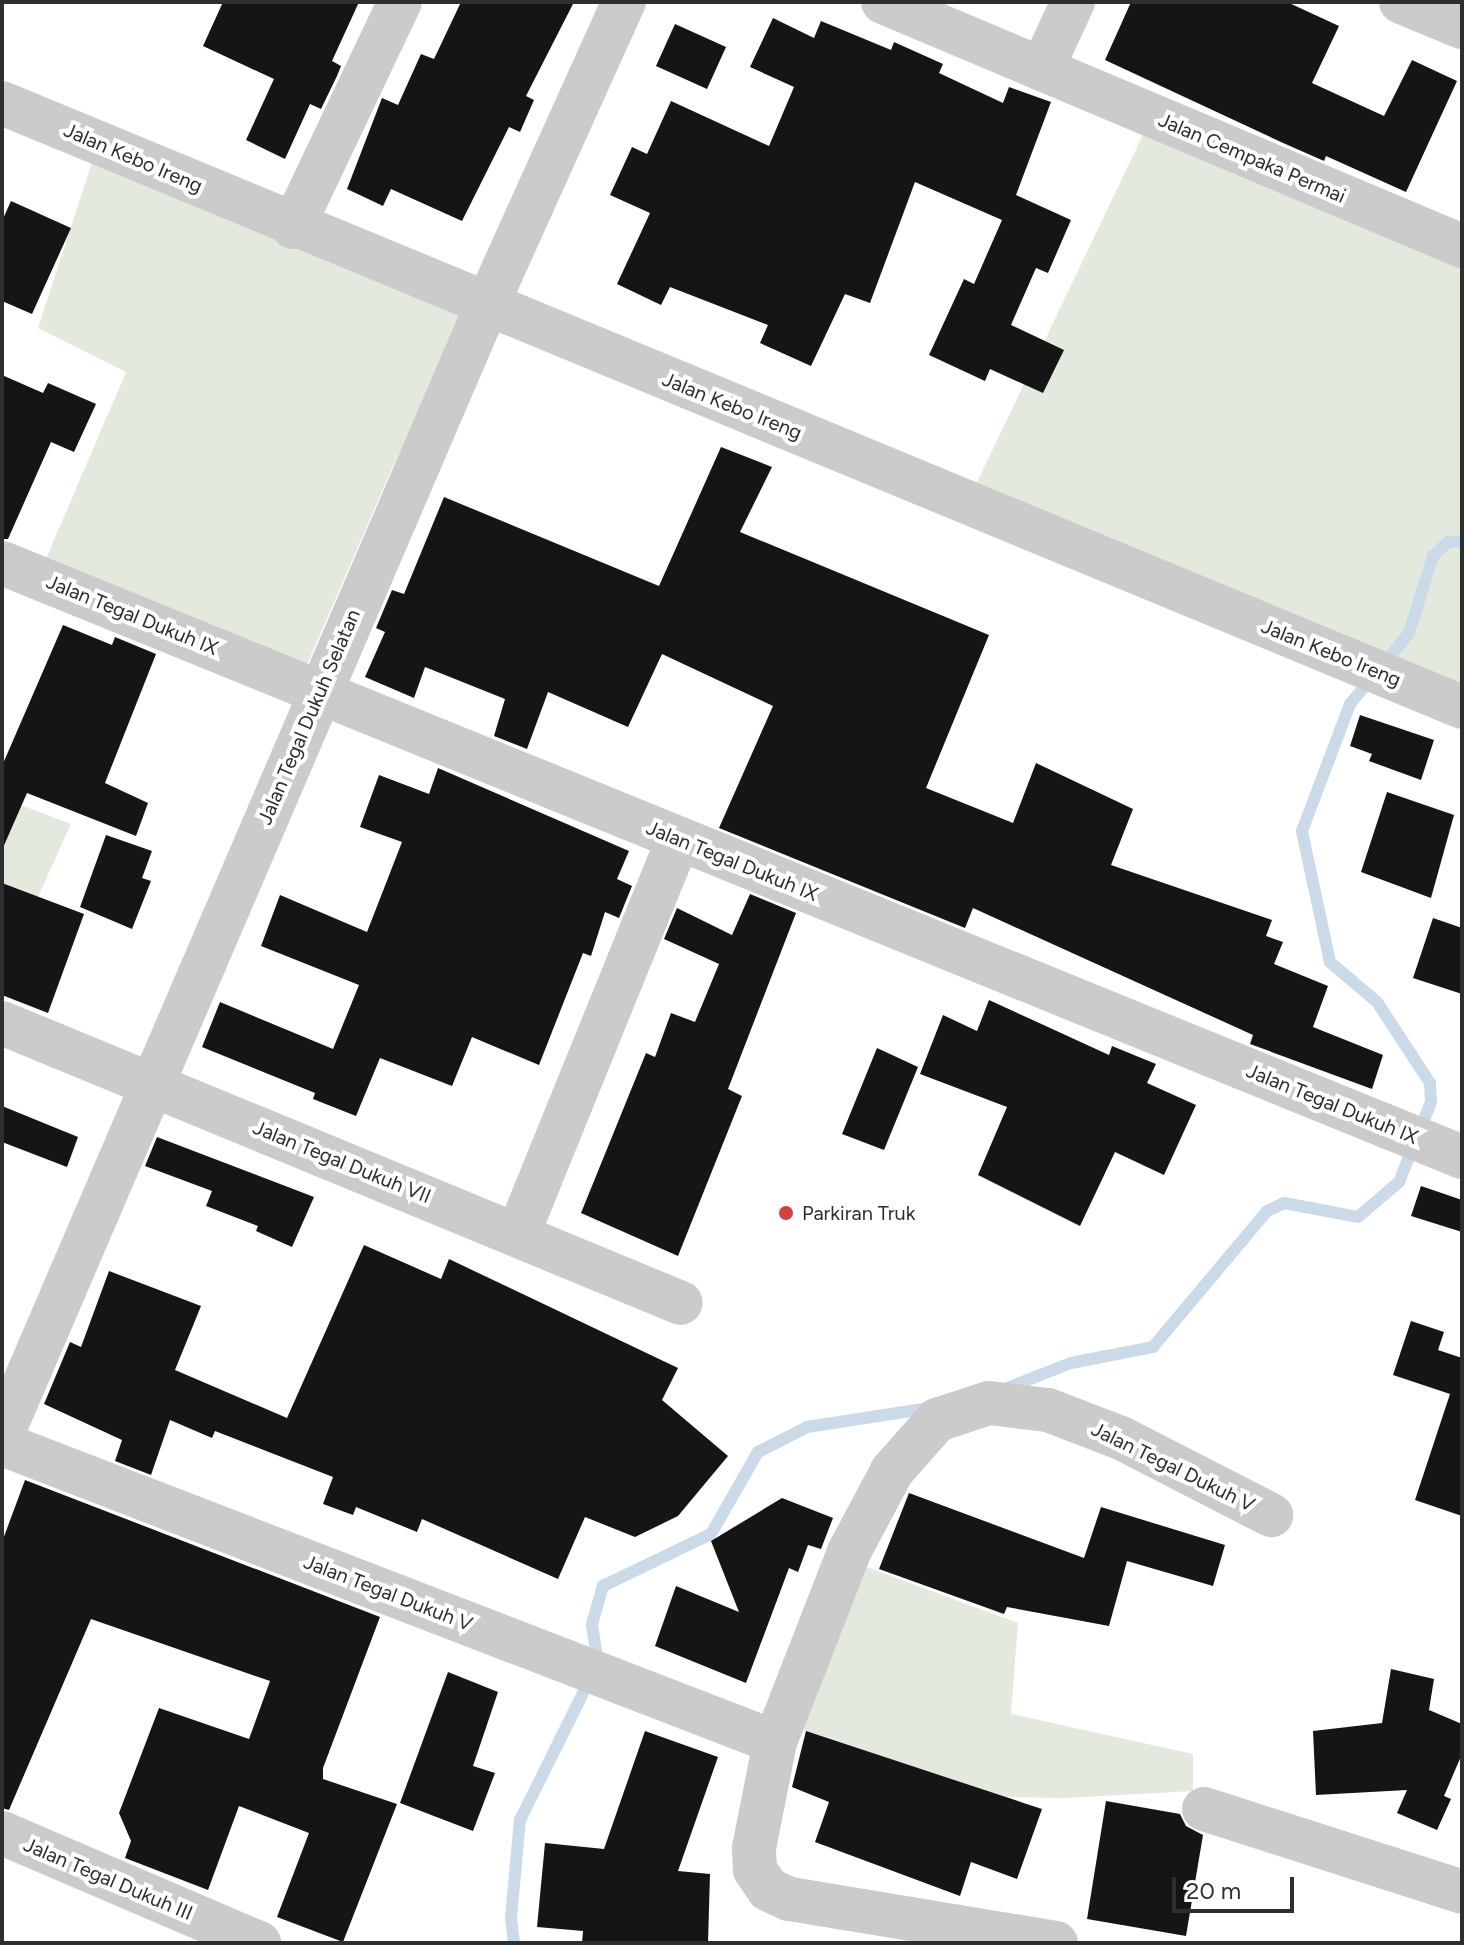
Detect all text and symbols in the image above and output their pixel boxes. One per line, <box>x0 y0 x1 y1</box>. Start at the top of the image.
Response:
street label: Jalan Cempaka Permai <box>1155 108 1349 208</box>
street label: Jalan Kebo Ireng <box>60 118 206 198</box>
street label: Jalan Kebo Ireng <box>659 367 805 445</box>
street label: Jalan Tegal Dukuh IX <box>43 570 221 660</box>
street label: Jalan Tegal Dukuh Selatan <box>253 606 365 828</box>
street label: Jalan Kebo Ireng <box>1258 614 1404 692</box>
street label: Jalan Tegal Dukuh IX <box>643 816 821 906</box>
street label: Jalan Tegal Dukuh IX <box>1243 1059 1421 1149</box>
street label: Jalan Tegal Dukuh VII <box>250 1115 434 1209</box>
place label: Parkiran Truk <box>802 1201 915 1225</box>
marker: Parkiran Truk <box>777 1204 795 1222</box>
street label: Jalan Tegal Dukuh V <box>1087 1417 1259 1517</box>
street label: Jalan Tegal Dukuh V <box>300 1550 476 1636</box>
street label: Jalan Tegal Dukuh III <box>20 1833 196 1925</box>
scale bar <box>1176 1861 1298 1911</box>
text: 20 m <box>1186 1876 1241 1905</box>

